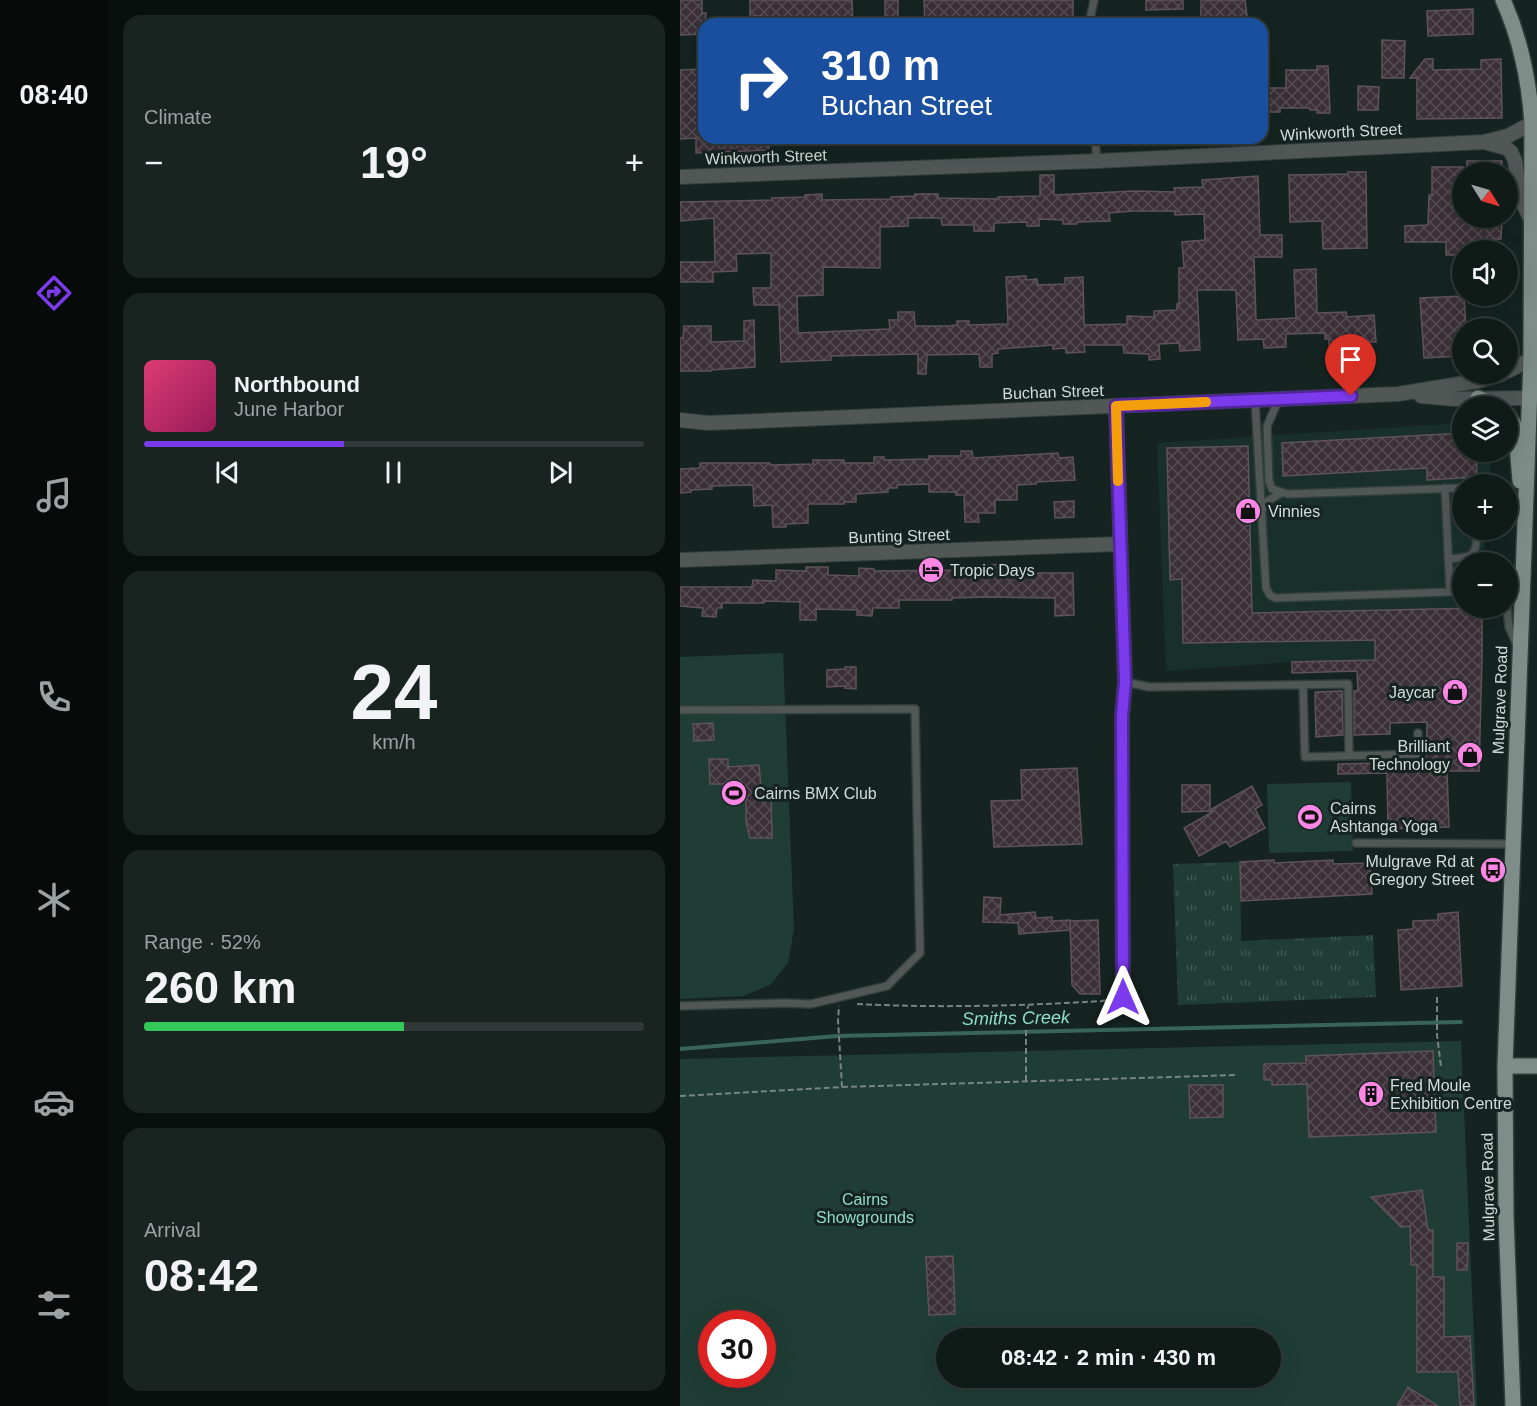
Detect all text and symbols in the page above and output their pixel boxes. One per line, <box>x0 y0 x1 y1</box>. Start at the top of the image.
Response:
icon: right <box>722 42 800 120</box>
text: 310 m <box>821 42 940 89</box>
text: 08:40 <box>19 80 89 110</box>
text: Buchan Street <box>821 91 992 121</box>
text: Climate <box>144 106 212 128</box>
street label: Winkworth Street <box>1280 120 1403 144</box>
text: 19° <box>360 137 428 188</box>
text: − <box>144 144 163 181</box>
text: + <box>625 144 644 181</box>
street label: Winkworth Street <box>705 146 828 168</box>
north arrow <box>1452 162 1518 228</box>
map controls <box>1452 162 1518 618</box>
button: sound <box>1452 240 1518 306</box>
icon: directions <box>33 272 75 314</box>
button: search <box>1452 318 1518 384</box>
pin <box>1325 334 1376 396</box>
icon: arrive <box>1334 343 1367 376</box>
text: Northbound <box>234 372 360 397</box>
street label: Buchan Street <box>1002 382 1105 402</box>
button: layers <box>1452 396 1518 462</box>
text: June Harbor <box>234 398 344 420</box>
icon: previous <box>211 456 244 489</box>
icon: pause <box>377 456 410 489</box>
icon: next <box>544 456 577 489</box>
icon: music <box>33 474 75 516</box>
button: + <box>1452 474 1518 540</box>
shop icon: Vinnies <box>1233 496 1263 526</box>
place label: Vinnies <box>1268 503 1320 520</box>
street label: Bunting Street <box>848 526 951 546</box>
button: − <box>1452 552 1518 618</box>
hotel icon: Tropic Days <box>916 555 946 585</box>
place label: Tropic Days <box>950 562 1035 579</box>
street label: Mulgrave Road <box>1490 645 1510 755</box>
text: 24 <box>351 648 437 736</box>
icon: phone <box>33 676 75 718</box>
shop icon: Jaycar <box>1440 677 1470 707</box>
place label: Jaycar <box>1389 684 1437 701</box>
text: km/h <box>372 731 416 753</box>
place label: Brilliant Technology <box>1369 738 1451 773</box>
shop icon: Brilliant Technology <box>1455 740 1485 770</box>
sports icon: Cairns BMX Club <box>719 778 749 808</box>
place label: Cairns BMX Club <box>754 785 877 802</box>
place label: Cairns Ashtanga Yoga <box>1330 800 1438 835</box>
sports icon: Cairns Ashtanga Yoga <box>1295 802 1325 832</box>
place label: Mulgrave Rd at Gregory Street <box>1366 853 1475 888</box>
bus stop icon: Mulgrave Rd at Gregory Street <box>1478 855 1508 885</box>
icon: climate <box>33 879 75 921</box>
text: Range · 52% <box>144 931 261 953</box>
text: 260 km <box>144 962 297 1013</box>
position arrow <box>1091 965 1155 1029</box>
water label: Smiths Creek <box>962 1007 1071 1029</box>
place label: Fred Moule Exhibition Centre <box>1390 1077 1512 1112</box>
building icon: Fred Moule Exhibition Centre <box>1356 1079 1386 1109</box>
icon: car <box>33 1081 75 1123</box>
street label: Mulgrave Road <box>1479 1133 1497 1241</box>
park label: Cairns Showgrounds <box>816 1191 914 1226</box>
text: Arrival <box>144 1219 201 1241</box>
text: 08:42 <box>144 1250 259 1301</box>
icon: filters <box>33 1284 75 1326</box>
speed limit sign: 30 <box>698 1310 776 1388</box>
text: 08:42 · 2 min · 430 m <box>1001 1345 1216 1370</box>

